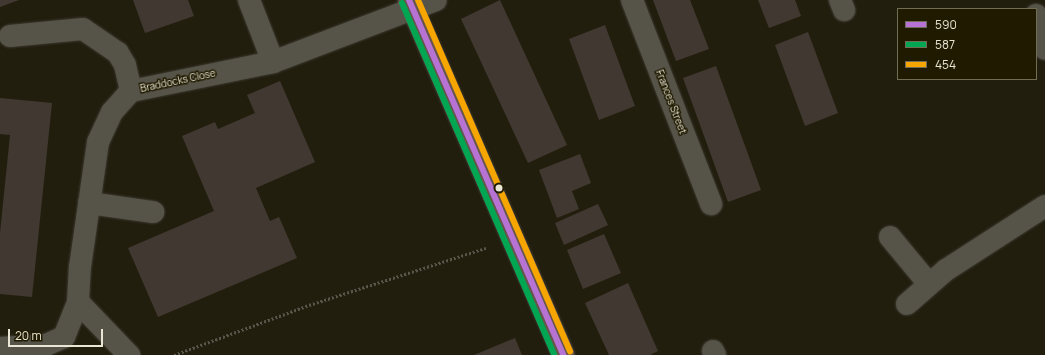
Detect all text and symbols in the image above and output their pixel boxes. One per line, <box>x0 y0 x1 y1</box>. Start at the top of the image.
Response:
legend <box>897 8 1037 80</box>
text: 590 <box>935 16 957 33</box>
text: 587 <box>935 36 955 53</box>
text: 454 <box>935 56 956 73</box>
street label: Braddocks Close <box>139 67 217 95</box>
street label: Frances Street <box>653 68 689 136</box>
unlabelled marker <box>494 183 504 193</box>
scale bar <box>10 321 105 347</box>
text: 20 m <box>15 327 42 344</box>

